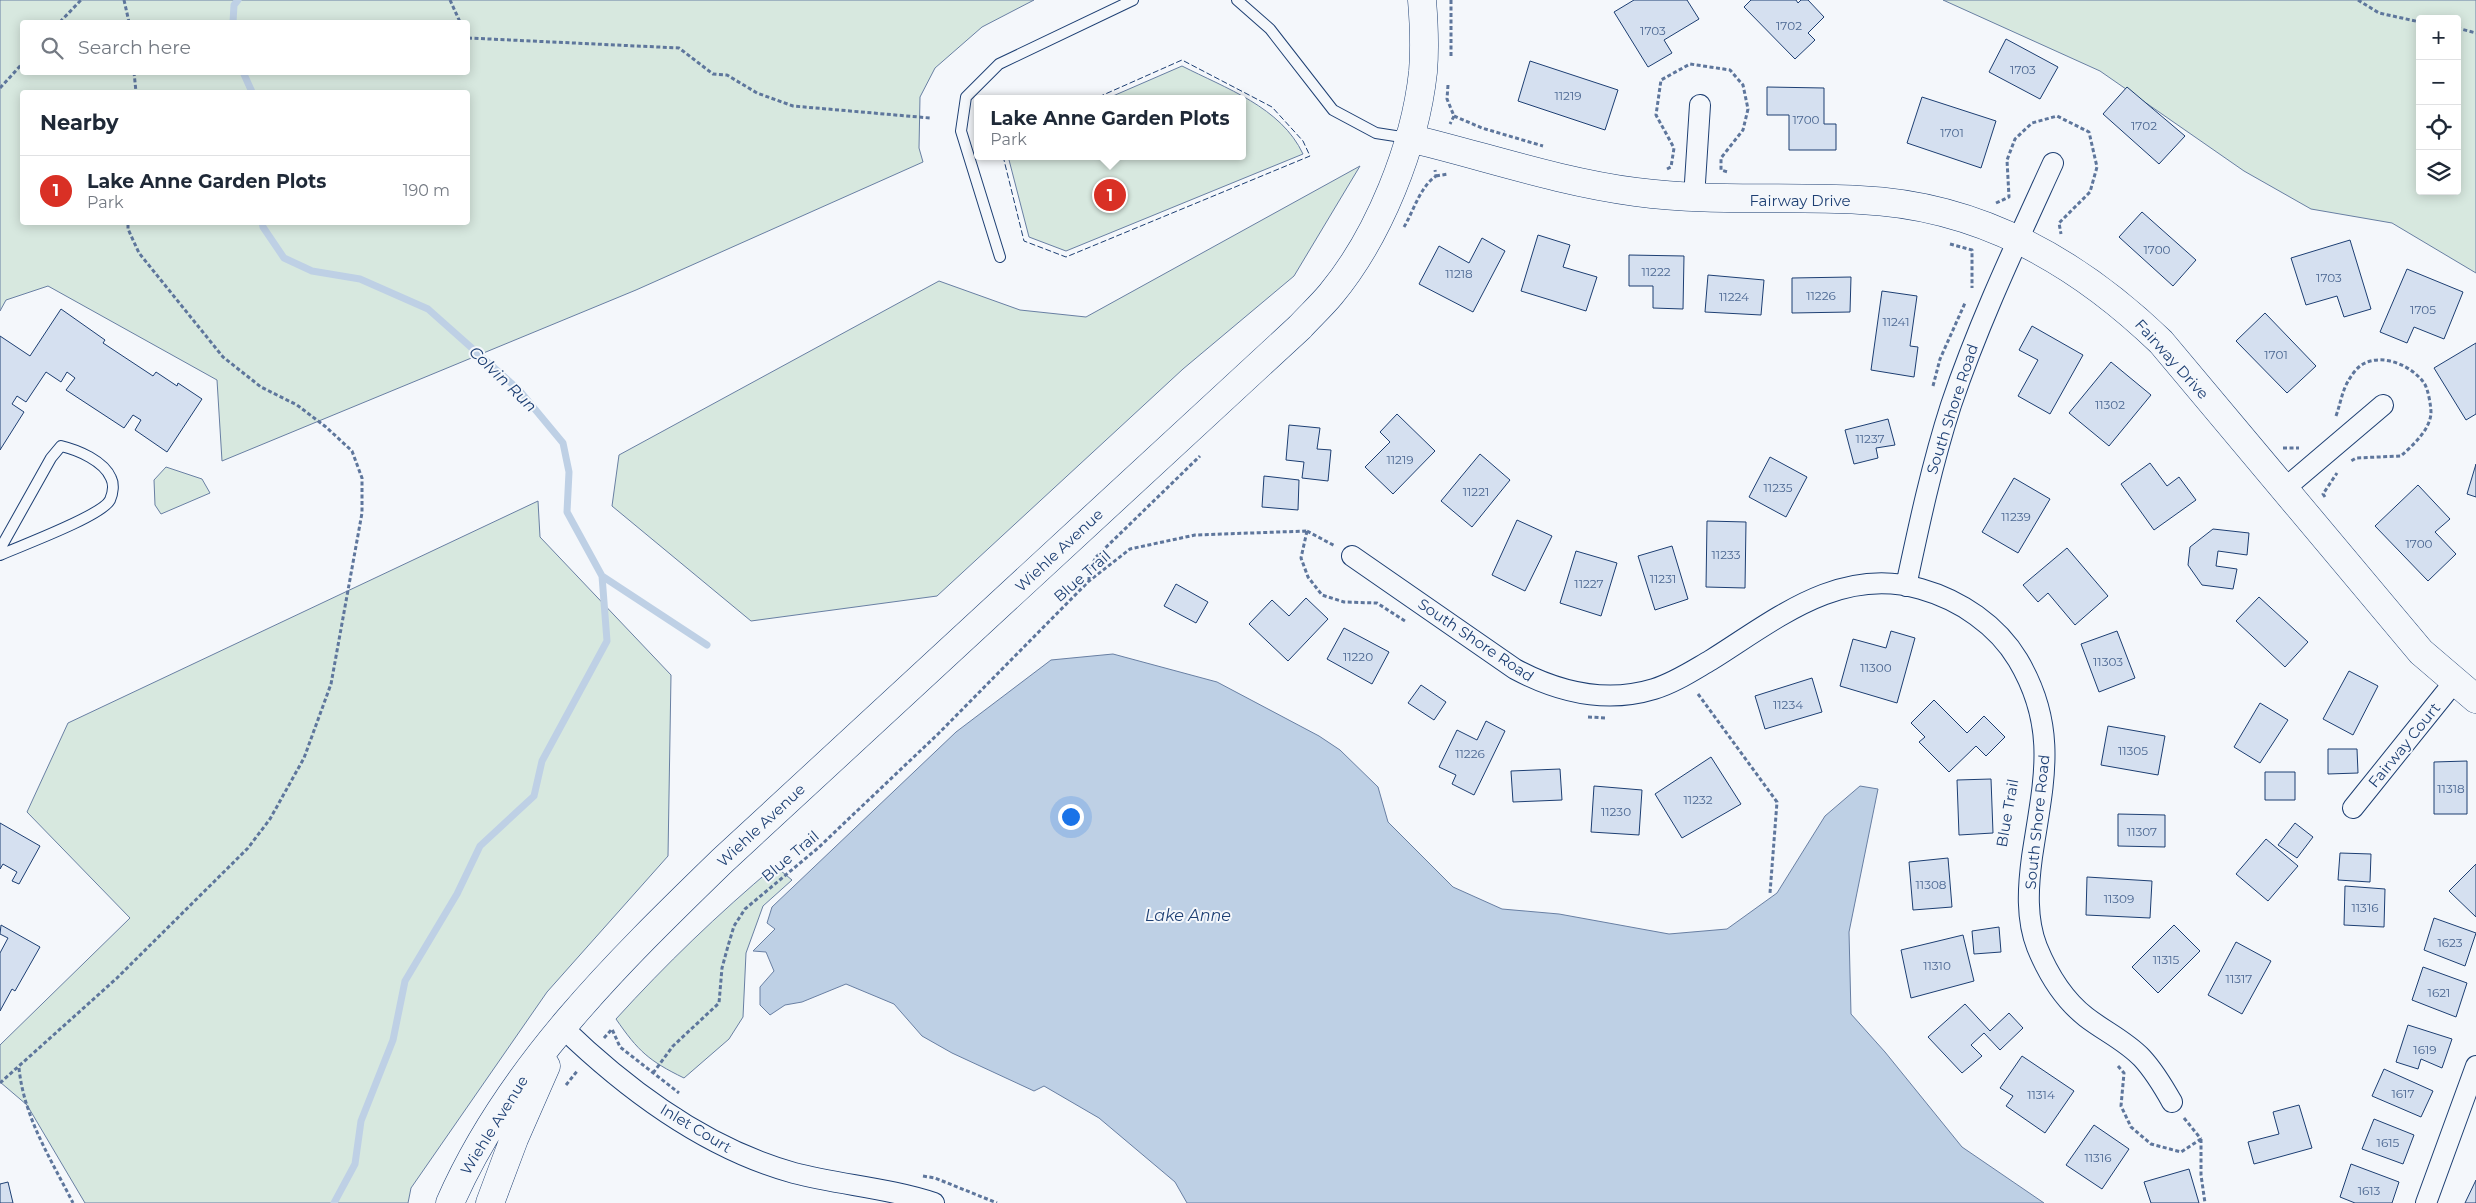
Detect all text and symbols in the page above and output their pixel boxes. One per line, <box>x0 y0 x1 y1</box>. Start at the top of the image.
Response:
map controls <box>2416 15 2461 195</box>
button: + <box>2416 15 2461 60</box>
house number: 1702 <box>1776 18 1802 33</box>
search box <box>20 20 470 75</box>
house number: 1703 <box>1640 23 1666 38</box>
icon: search <box>38 34 66 62</box>
text: Search here <box>78 36 191 59</box>
button: − <box>2416 60 2461 105</box>
house number: 1703 <box>2010 62 2036 77</box>
house number: 11219 <box>1554 88 1582 103</box>
popup <box>974 95 1246 160</box>
button: locate <box>2416 105 2461 150</box>
text: Lake Anne Garden Plots <box>990 107 1230 130</box>
text: Nearby <box>40 110 119 135</box>
house number: 1700 <box>1792 112 1820 127</box>
house number: 1702 <box>2131 118 2157 133</box>
house number: 1701 <box>1940 125 1964 140</box>
text: Park <box>990 130 1027 149</box>
button: layers <box>2416 150 2461 195</box>
text: Lake Anne Garden Plots <box>87 170 326 193</box>
pin: 1 <box>1094 176 1126 214</box>
text: 1 <box>53 181 59 200</box>
text: 190 m <box>403 181 450 200</box>
street label: Fairway Drive <box>1749 191 1851 210</box>
text: Park <box>87 193 124 212</box>
house number: 1700 <box>2143 242 2171 257</box>
house number: 11222 <box>1641 264 1671 279</box>
house number: 11218 <box>1445 266 1473 281</box>
house number: 1703 <box>2316 270 2342 285</box>
house number: 11226 <box>1806 288 1836 303</box>
house number: 11224 <box>1719 289 1749 304</box>
house number: 1705 <box>2410 302 2436 317</box>
house number: 11241 <box>1882 314 1910 329</box>
street label: Fairway Drive <box>2131 315 2213 403</box>
water label: Colvin Run <box>465 342 541 416</box>
street label: South Shore Road <box>1922 342 1982 476</box>
house number: 1701 <box>2264 347 2288 362</box>
house number: 11302 <box>2095 397 2125 412</box>
house number: 11237 <box>1855 431 1885 446</box>
house number: 11219 <box>1386 452 1414 467</box>
house number: 11235 <box>1764 480 1793 495</box>
house number: 11221 <box>1463 484 1489 499</box>
street label: Wiehle Avenue <box>1011 504 1107 596</box>
house number: 11239 <box>2001 509 2031 524</box>
house number: 1700 <box>2405 536 2433 551</box>
street label: Blue Trail <box>1050 546 1114 606</box>
house number: 11233 <box>1712 547 1741 562</box>
house number: 11231 <box>1650 571 1676 586</box>
house number: 11227 <box>1574 576 1604 591</box>
street label: South Shore Road <box>1414 594 1538 686</box>
house number: 11220 <box>1343 649 1373 664</box>
house number: 11303 <box>2093 654 2123 669</box>
house number: 11300 <box>1860 660 1892 675</box>
house number: 11234 <box>1773 697 1803 712</box>
street label: Fairway Court <box>2364 699 2444 791</box>
house number: 11305 <box>2118 743 2148 758</box>
house number: 11226 <box>1455 746 1485 761</box>
street label: South Shore Road <box>2020 754 2054 890</box>
street label: Blue Trail <box>1992 777 2022 849</box>
street label: Wiehle Avenue <box>713 779 809 871</box>
house number: 11318 <box>2437 781 2465 796</box>
house number: 11232 <box>1683 792 1713 807</box>
your location <box>1058 804 1084 830</box>
house number: 11230 <box>1601 804 1631 819</box>
house number: 11307 <box>2127 824 2157 839</box>
street label: Blue Trail <box>757 826 823 886</box>
house number: 11308 <box>1915 877 1947 892</box>
house number: 11309 <box>2104 891 2134 906</box>
house number: 11316 <box>2351 900 2379 915</box>
water label: Lake Anne <box>1145 906 1231 925</box>
house number: 1623 <box>2437 935 2463 950</box>
house number: 11315 <box>2153 952 2179 967</box>
house number: 11310 <box>1923 958 1951 973</box>
house number: 11317 <box>2226 971 2252 986</box>
house number: 1621 <box>2428 985 2450 1000</box>
house number: 1619 <box>2413 1042 2437 1057</box>
street label: Wiehle Avenue <box>456 1072 532 1178</box>
house number: 1617 <box>2391 1086 2415 1101</box>
house number: 11314 <box>2027 1087 2055 1102</box>
street label: Inlet Court <box>657 1099 735 1157</box>
house number: 1615 <box>2377 1135 2400 1150</box>
house number: 11316 <box>2084 1150 2112 1165</box>
house number: 1613 <box>2358 1183 2381 1198</box>

